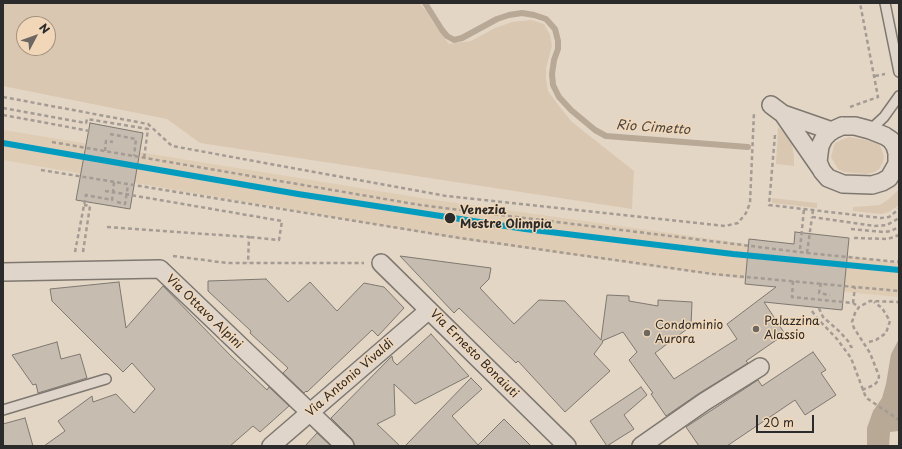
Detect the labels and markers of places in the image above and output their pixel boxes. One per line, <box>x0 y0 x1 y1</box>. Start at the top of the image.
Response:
place label: Venezia Mestre Olimpia <box>460 204 552 232</box>
marker: Venezia Mestre Olimpia <box>443 211 457 225</box>
place label: Palazzina Alassio <box>764 315 820 343</box>
place label: Condominio Aurora <box>655 319 723 347</box>
marker: Palazzina Alassio <box>751 324 761 334</box>
marker: Condominio Aurora <box>642 328 652 338</box>

